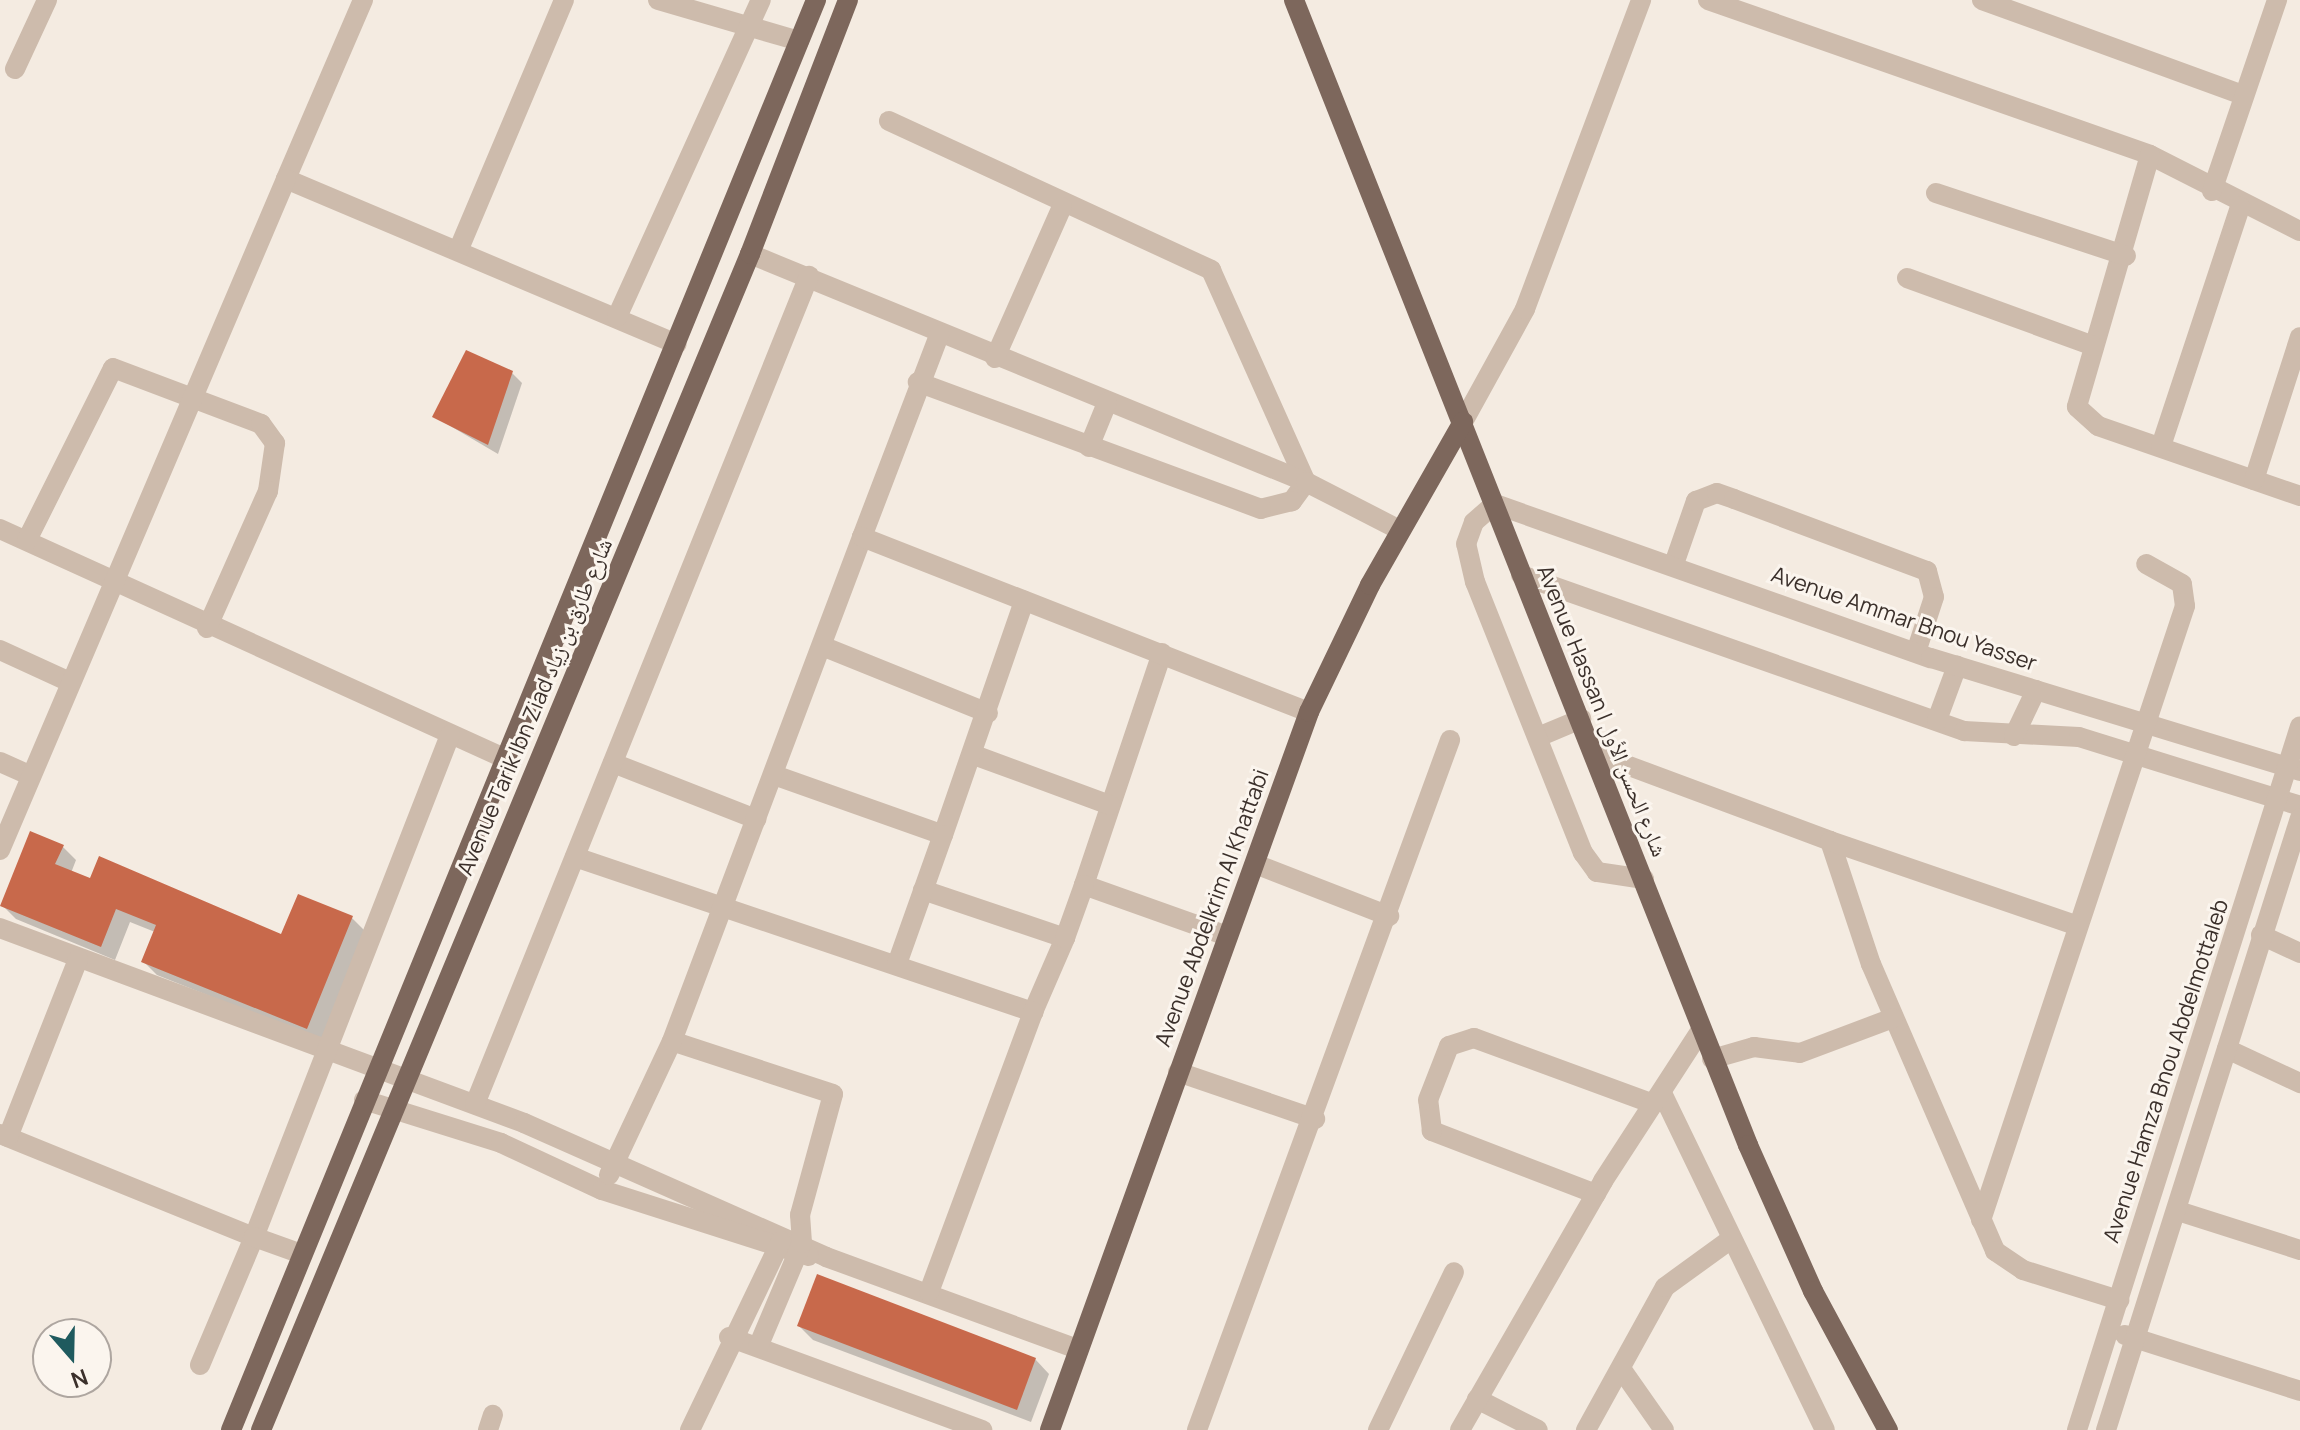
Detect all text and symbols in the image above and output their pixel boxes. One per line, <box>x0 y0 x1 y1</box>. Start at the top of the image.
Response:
street label: Avenue Tarik Ibn Ziad شارع طارق بن زياد <box>452 535 618 879</box>
street label: Avenue Hassan I شارع الحسن الأول <box>1531 561 1673 861</box>
street label: Avenue Ammar Bnou Yasser <box>1768 561 2040 677</box>
street label: Avenue Abdelkrim Al Khattabi <box>1149 766 1275 1050</box>
street label: Avenue Hamza Bnou Abdelmottaleb <box>2098 896 2234 1246</box>
north arrow <box>32 1318 112 1398</box>
text: N <box>67 1362 92 1395</box>

